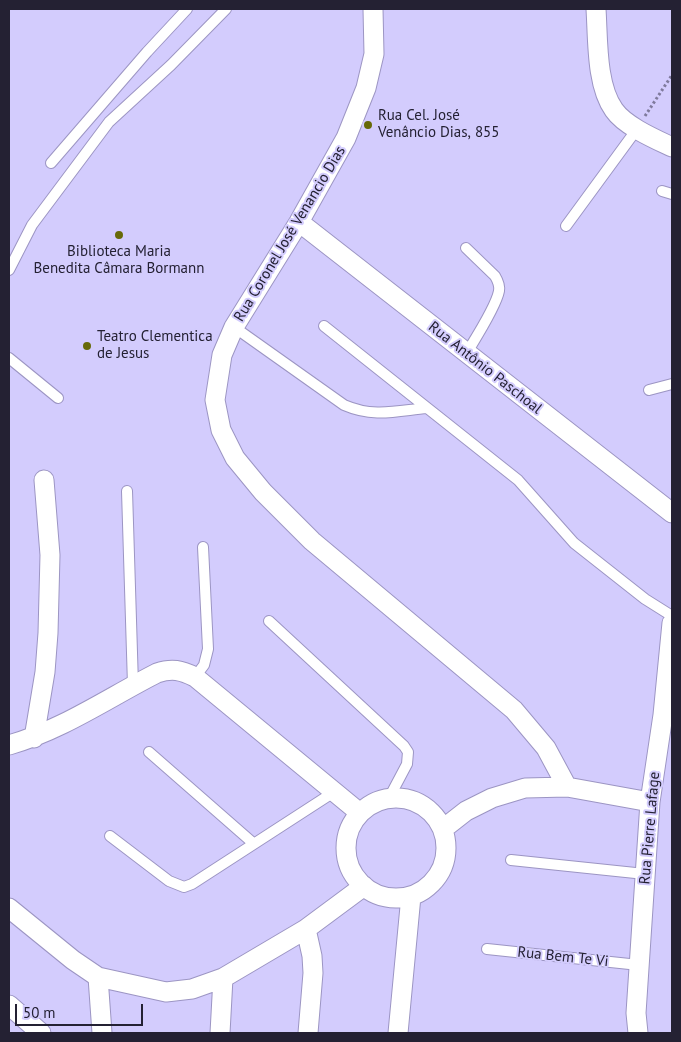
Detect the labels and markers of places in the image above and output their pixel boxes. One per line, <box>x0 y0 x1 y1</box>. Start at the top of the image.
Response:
place label: Rua Cel. José Venâncio Dias, 855 <box>378 107 499 142</box>
marker: Rua Cel. José Venâncio Dias, 855 <box>362 119 374 131</box>
marker: Biblioteca Maria Benedita Câmara Bormann <box>113 229 125 241</box>
place label: Biblioteca Maria Benedita Câmara Bormann <box>34 243 204 278</box>
place label: Teatro Clementica de Jesus <box>97 328 213 363</box>
marker: Teatro Clementica de Jesus <box>81 340 93 352</box>

